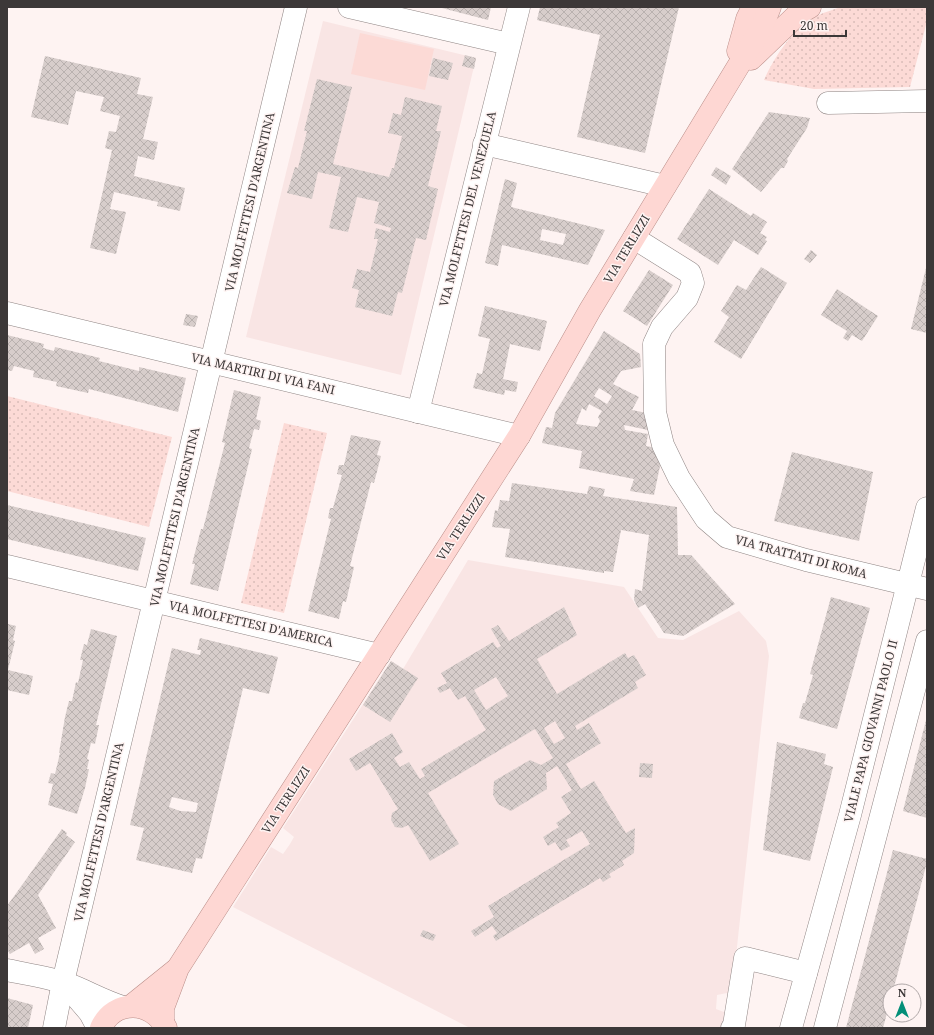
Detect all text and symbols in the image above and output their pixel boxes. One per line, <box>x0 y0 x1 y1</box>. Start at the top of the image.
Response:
scale bar <box>794 12 846 38</box>
text: 20 m <box>800 17 828 34</box>
street label: VIA MOLFETTESI DEL VENEZUELA <box>435 109 500 308</box>
street label: VIA MOLFETTESI D'ARGENTINA <box>221 110 279 293</box>
street label: VIA TERLIZZI <box>599 211 654 286</box>
street label: VIA MARTIRI DI VIA FANI <box>189 349 337 398</box>
street label: VIA MOLFETTESI D'ARGENTINA <box>146 425 204 608</box>
street label: VIA TERLIZZI <box>432 490 489 564</box>
street label: VIA TRATTATI DI ROMA <box>733 531 870 582</box>
street label: VIA MOLFETTESI D'AMERICA <box>167 596 336 651</box>
street label: VIALE PAPA GIOVANNI PAOLO II <box>840 638 901 824</box>
street label: VIA MOLFETTESI D'ARGENTINA <box>70 740 128 923</box>
street label: VIA TERLIZZI <box>257 763 314 837</box>
north arrow <box>882 983 922 1023</box>
text: N <box>898 985 907 1000</box>

